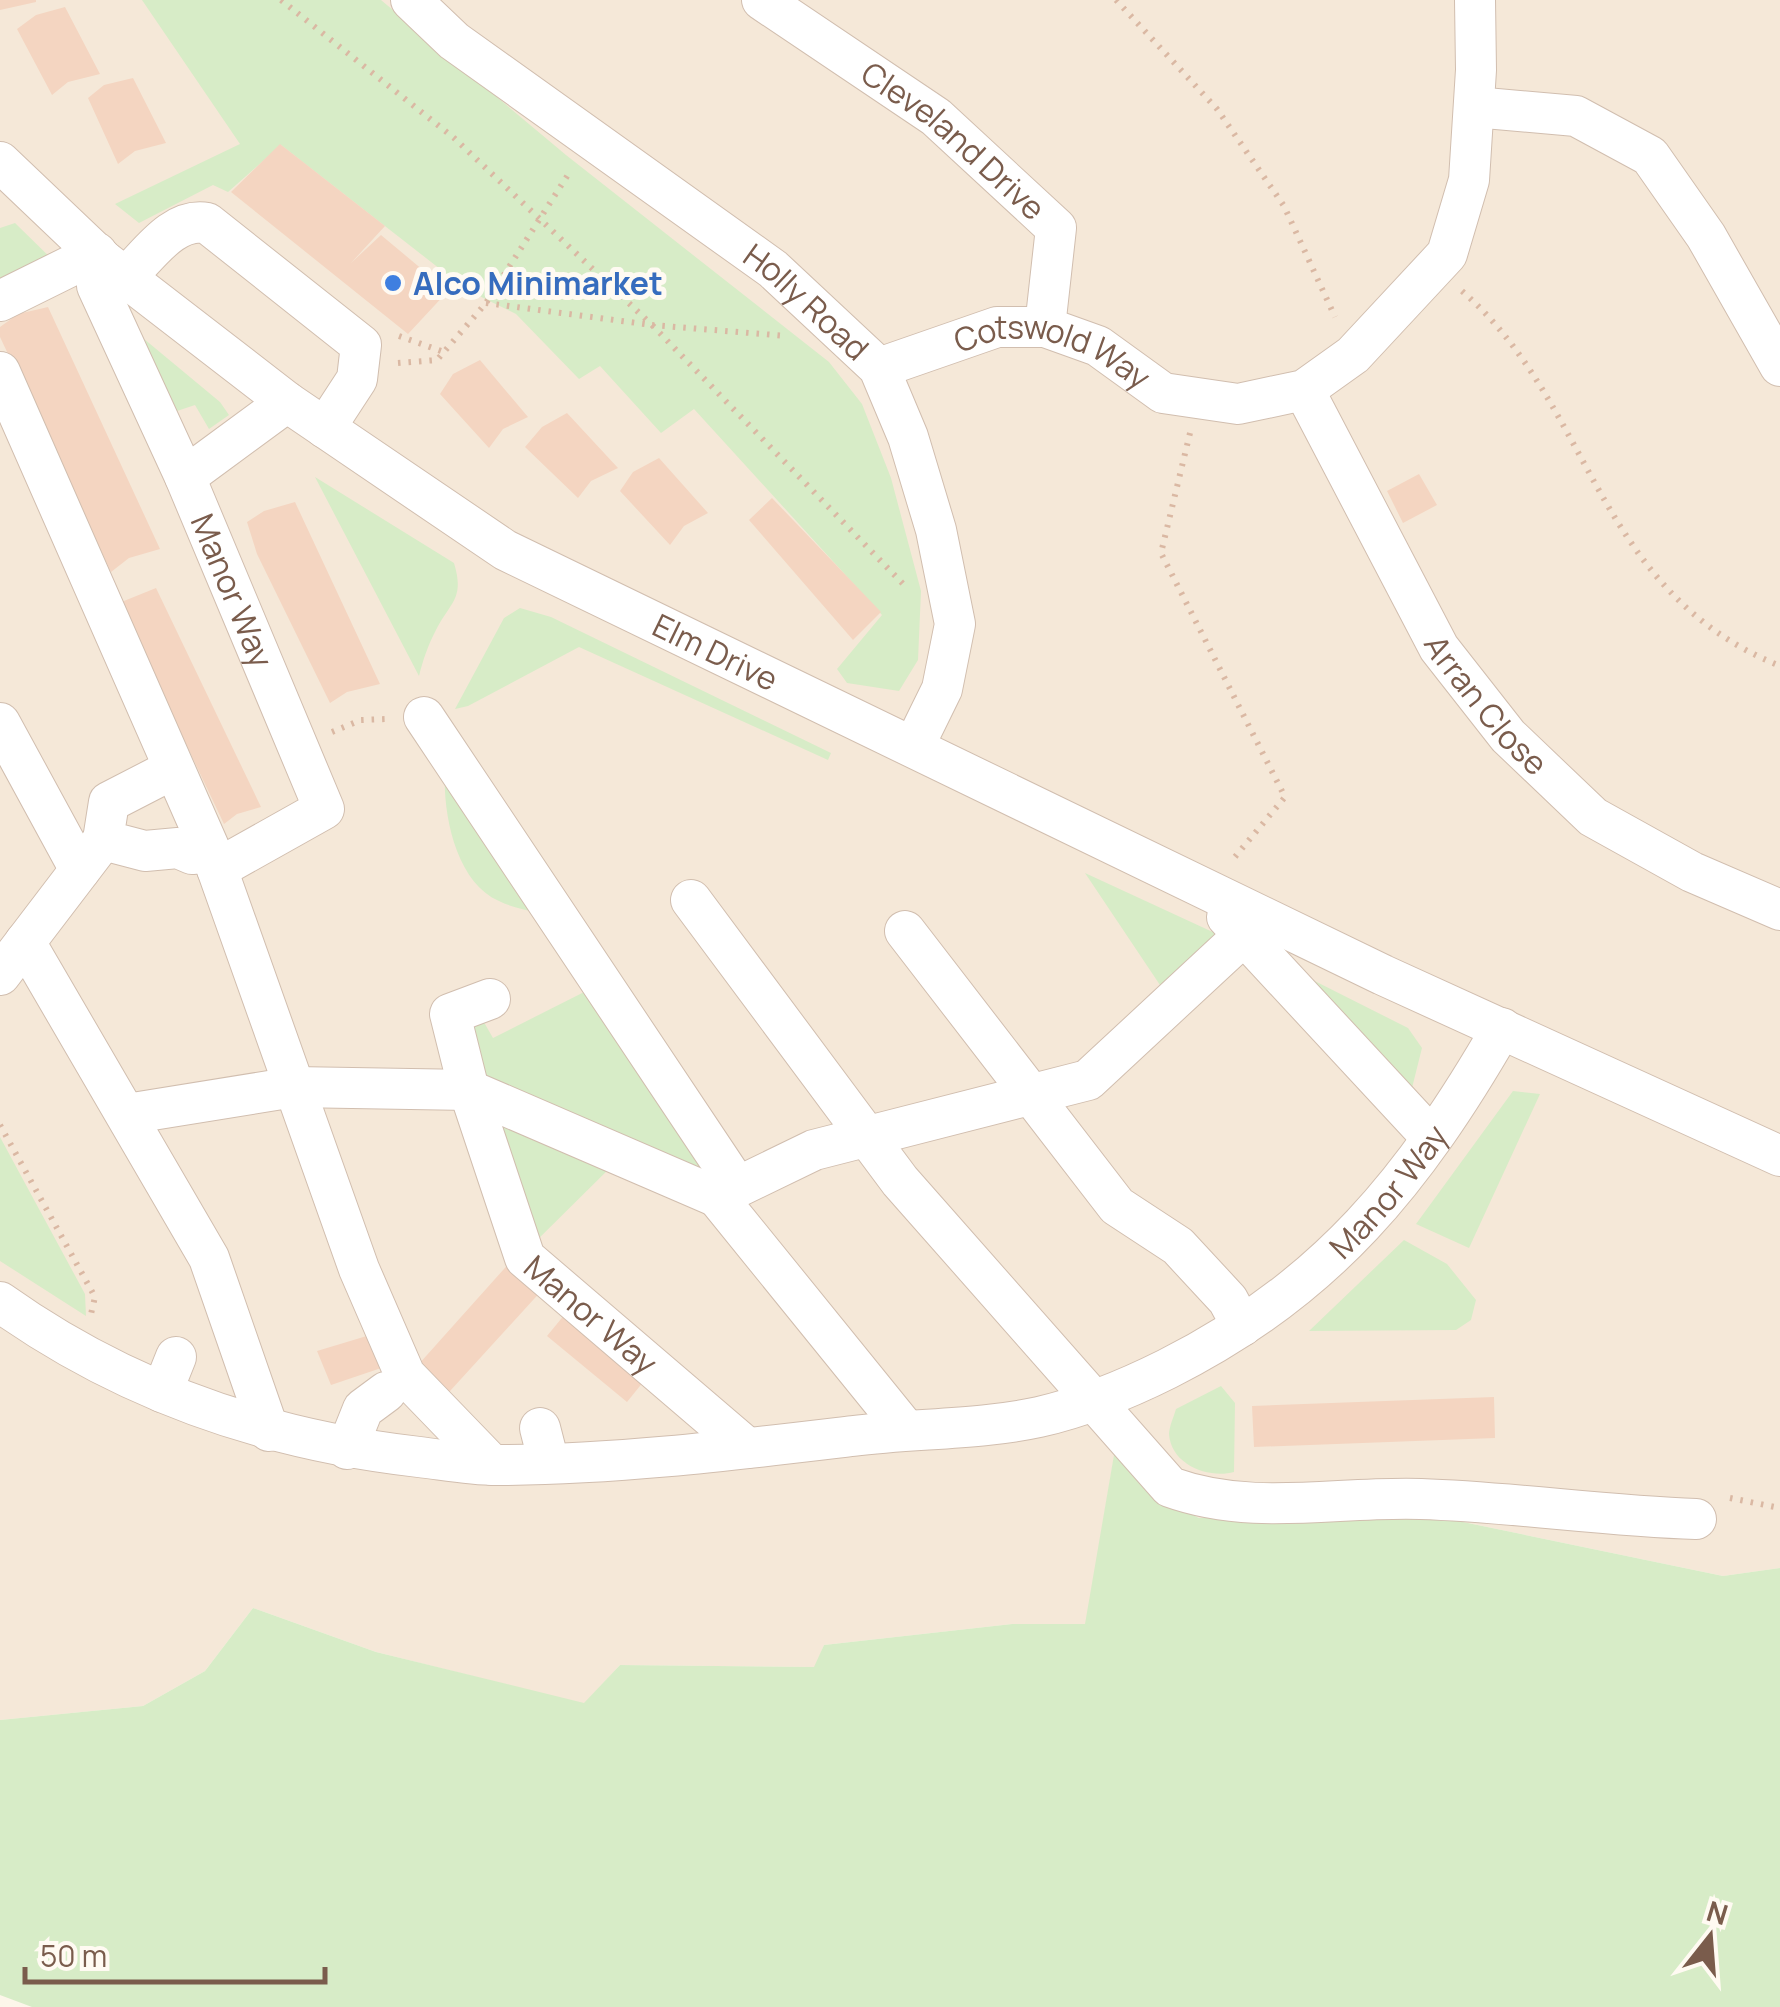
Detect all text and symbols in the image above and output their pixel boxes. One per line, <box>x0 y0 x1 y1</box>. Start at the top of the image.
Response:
street label: Cleveland Drive <box>853 51 1055 230</box>
street label: Holly Road <box>735 233 879 370</box>
place label: Alco Minimarket <box>413 261 663 305</box>
marker: Alco Minimarket <box>382 272 404 294</box>
street label: Cotswold Way <box>948 305 1160 399</box>
street label: Manor Way <box>181 507 284 674</box>
street label: Elm Drive <box>646 603 786 701</box>
street label: Arran Close <box>1414 628 1557 785</box>
street label: Manor Way <box>1319 1115 1457 1268</box>
street label: Manor Way <box>515 1245 667 1384</box>
north arrow <box>1660 1887 1760 1987</box>
text: N <box>1702 1891 1733 1933</box>
scale bar <box>25 1922 325 1984</box>
text: 50 m <box>40 1935 107 1976</box>

